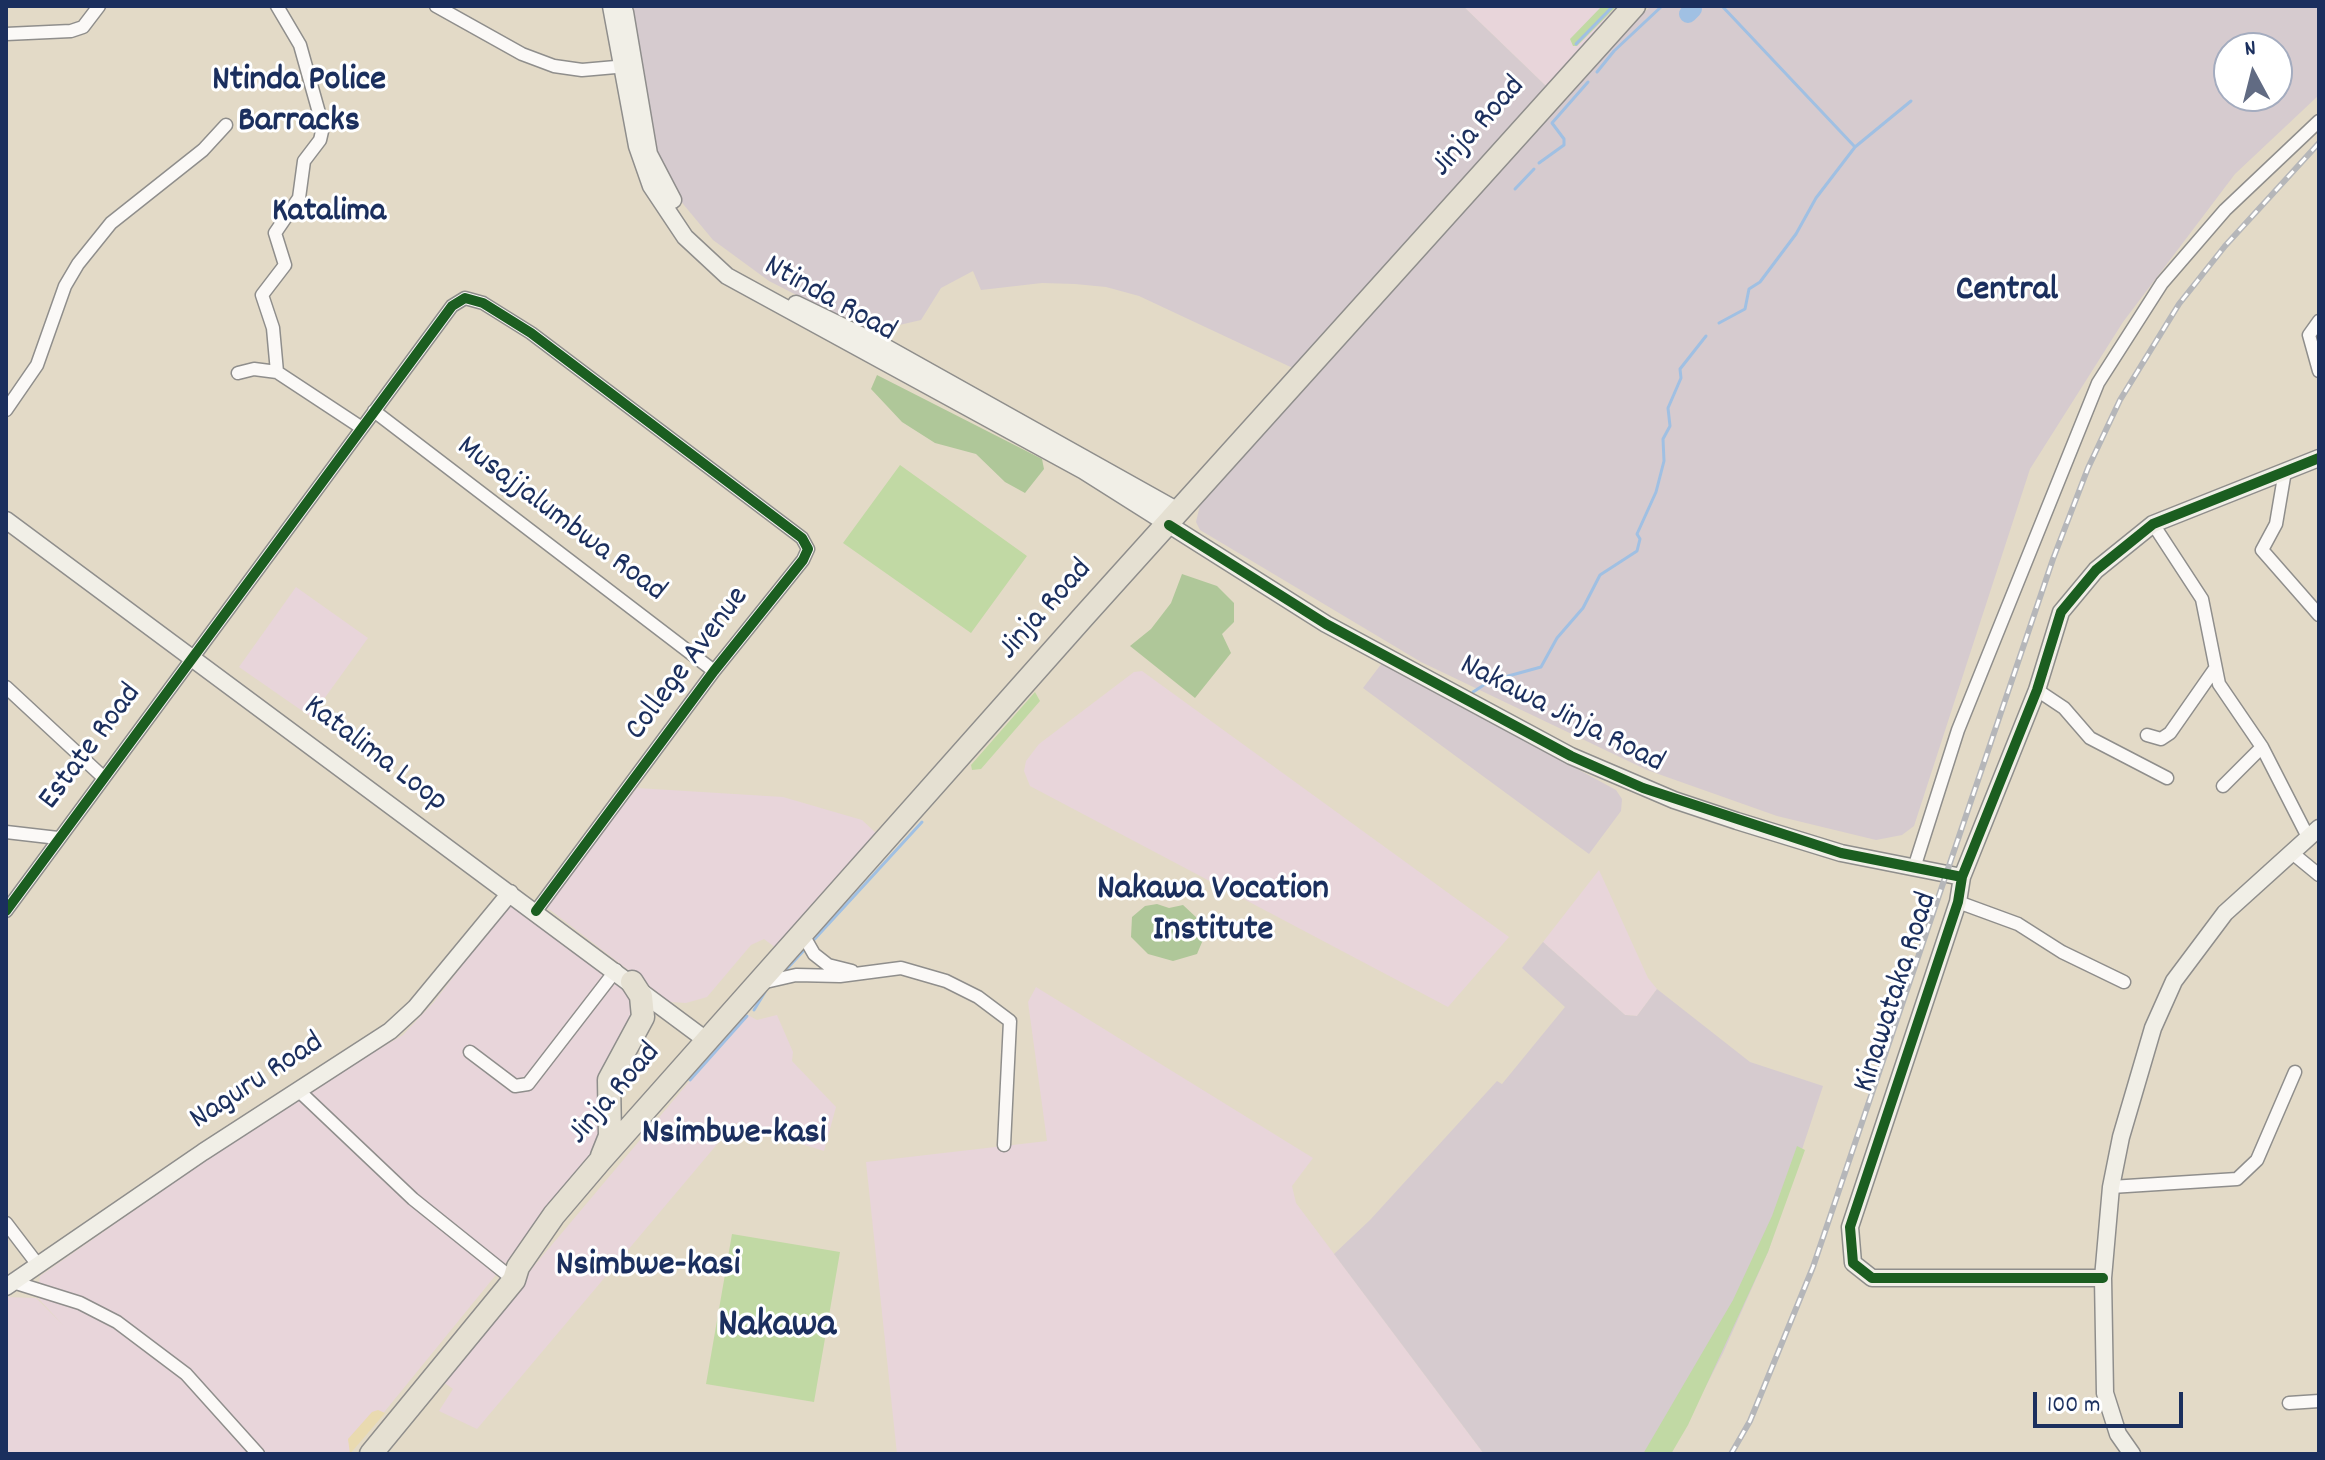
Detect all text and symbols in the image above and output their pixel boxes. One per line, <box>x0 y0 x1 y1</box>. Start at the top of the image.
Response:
north arrow <box>2213 32 2293 112</box>
text: N <box>2243 34 2258 66</box>
district label: Ntinda Police Barracks <box>212 61 386 146</box>
street label: Jinja Road <box>1425 70 1535 186</box>
district label: Katalima <box>272 194 386 234</box>
street label: Ntinda Road <box>756 249 902 353</box>
district label: Central <box>1956 271 2058 315</box>
street label: Musajjalumbwa Road <box>447 430 673 612</box>
street label: Jinja Road <box>992 553 1102 669</box>
street label: College Avenue <box>619 581 759 749</box>
street label: Nakawa Jinja Road <box>1452 648 1670 784</box>
street label: Estate Road <box>32 677 152 819</box>
street label: Katalima Loop <box>294 689 454 823</box>
district label: Nakawa Vocation Institute <box>1097 870 1329 955</box>
street label: Kinawataka Road <box>1848 888 1948 1098</box>
street label: Naguru Road <box>184 1026 332 1140</box>
street label: Jinja Road <box>561 1036 671 1154</box>
district label: Nsimbwe-kasi <box>642 1114 826 1158</box>
district label: Nsimbwe-kasi <box>556 1246 740 1290</box>
district label: Nakawa <box>718 1305 836 1353</box>
scale bar <box>2037 1376 2187 1426</box>
text: 100 m <box>2047 1389 2100 1423</box>

